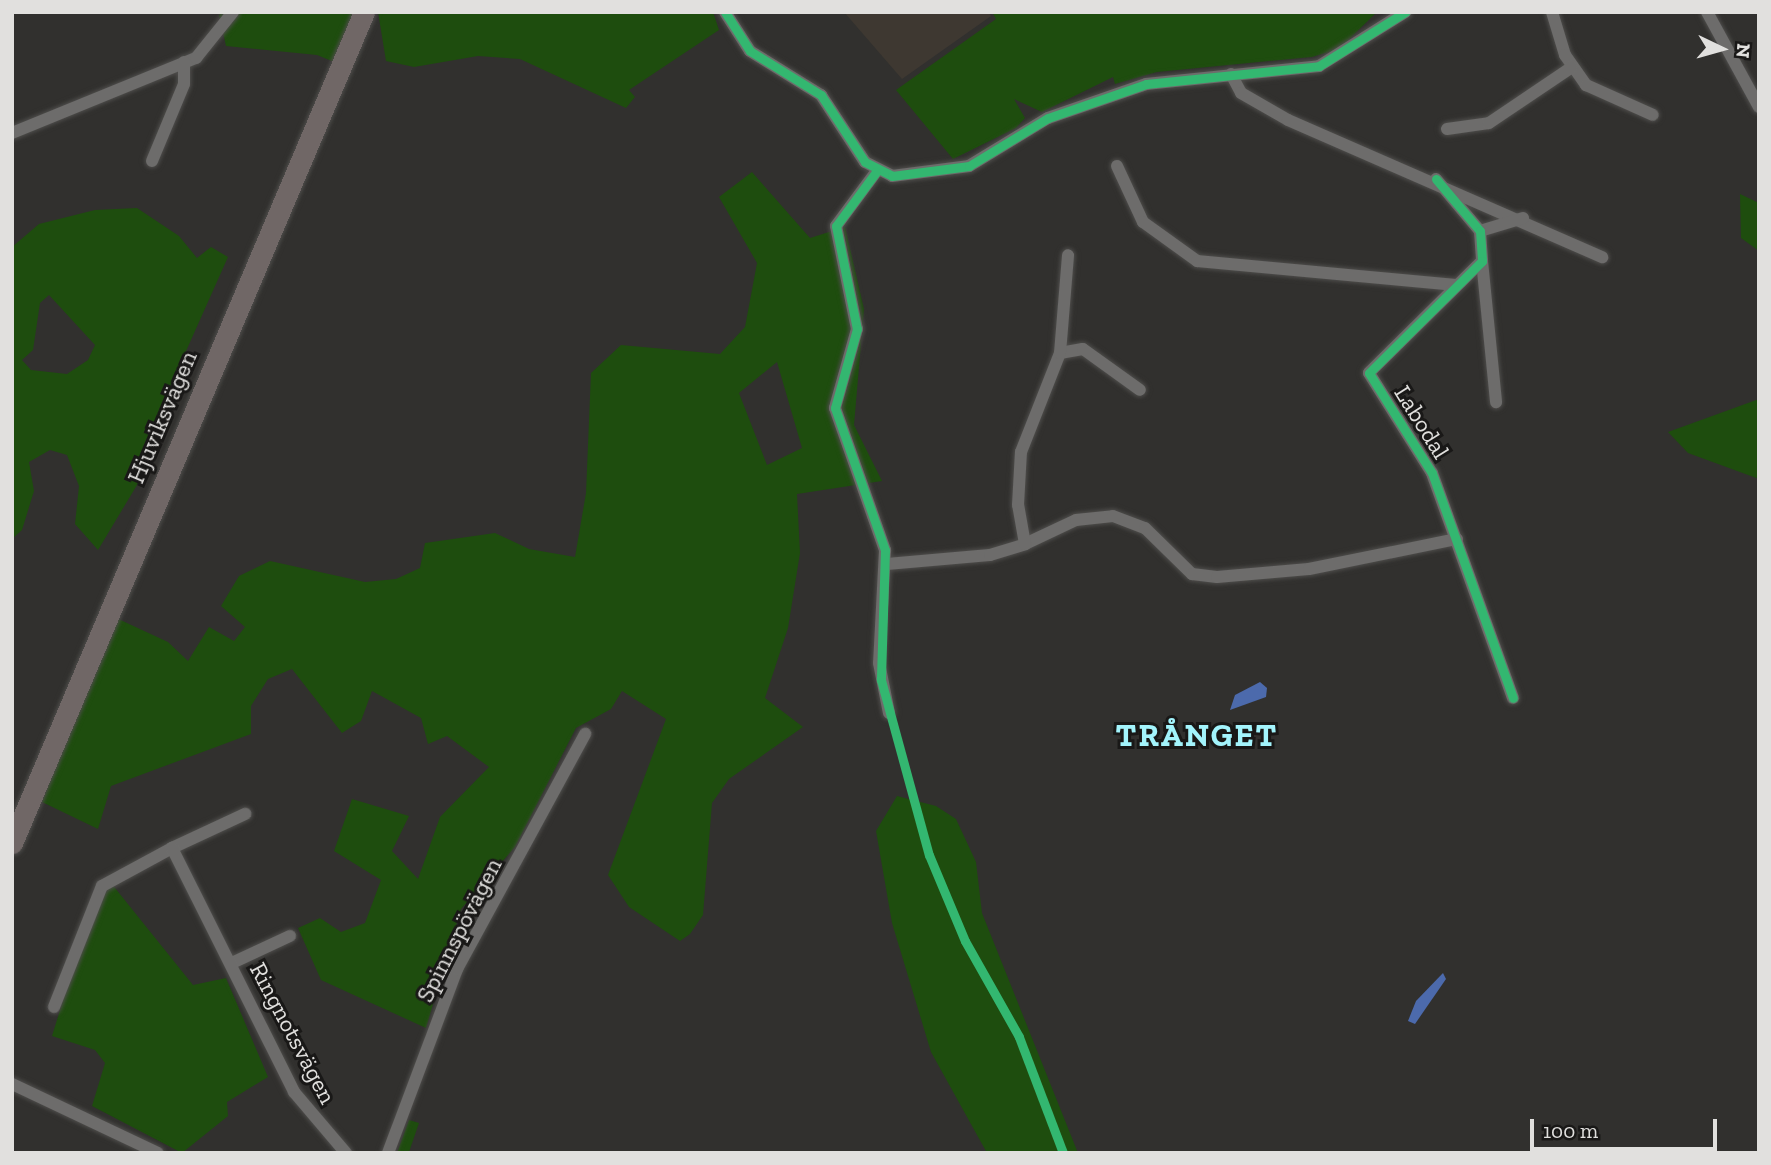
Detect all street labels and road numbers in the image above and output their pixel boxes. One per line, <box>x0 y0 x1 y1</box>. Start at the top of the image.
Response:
street label: Hjuviksvägen <box>121 347 203 487</box>
street label: Labodal <box>1388 380 1456 464</box>
street label: Spinnspövägen <box>410 853 508 1007</box>
street label: Ringnotsvägen <box>244 957 342 1109</box>

